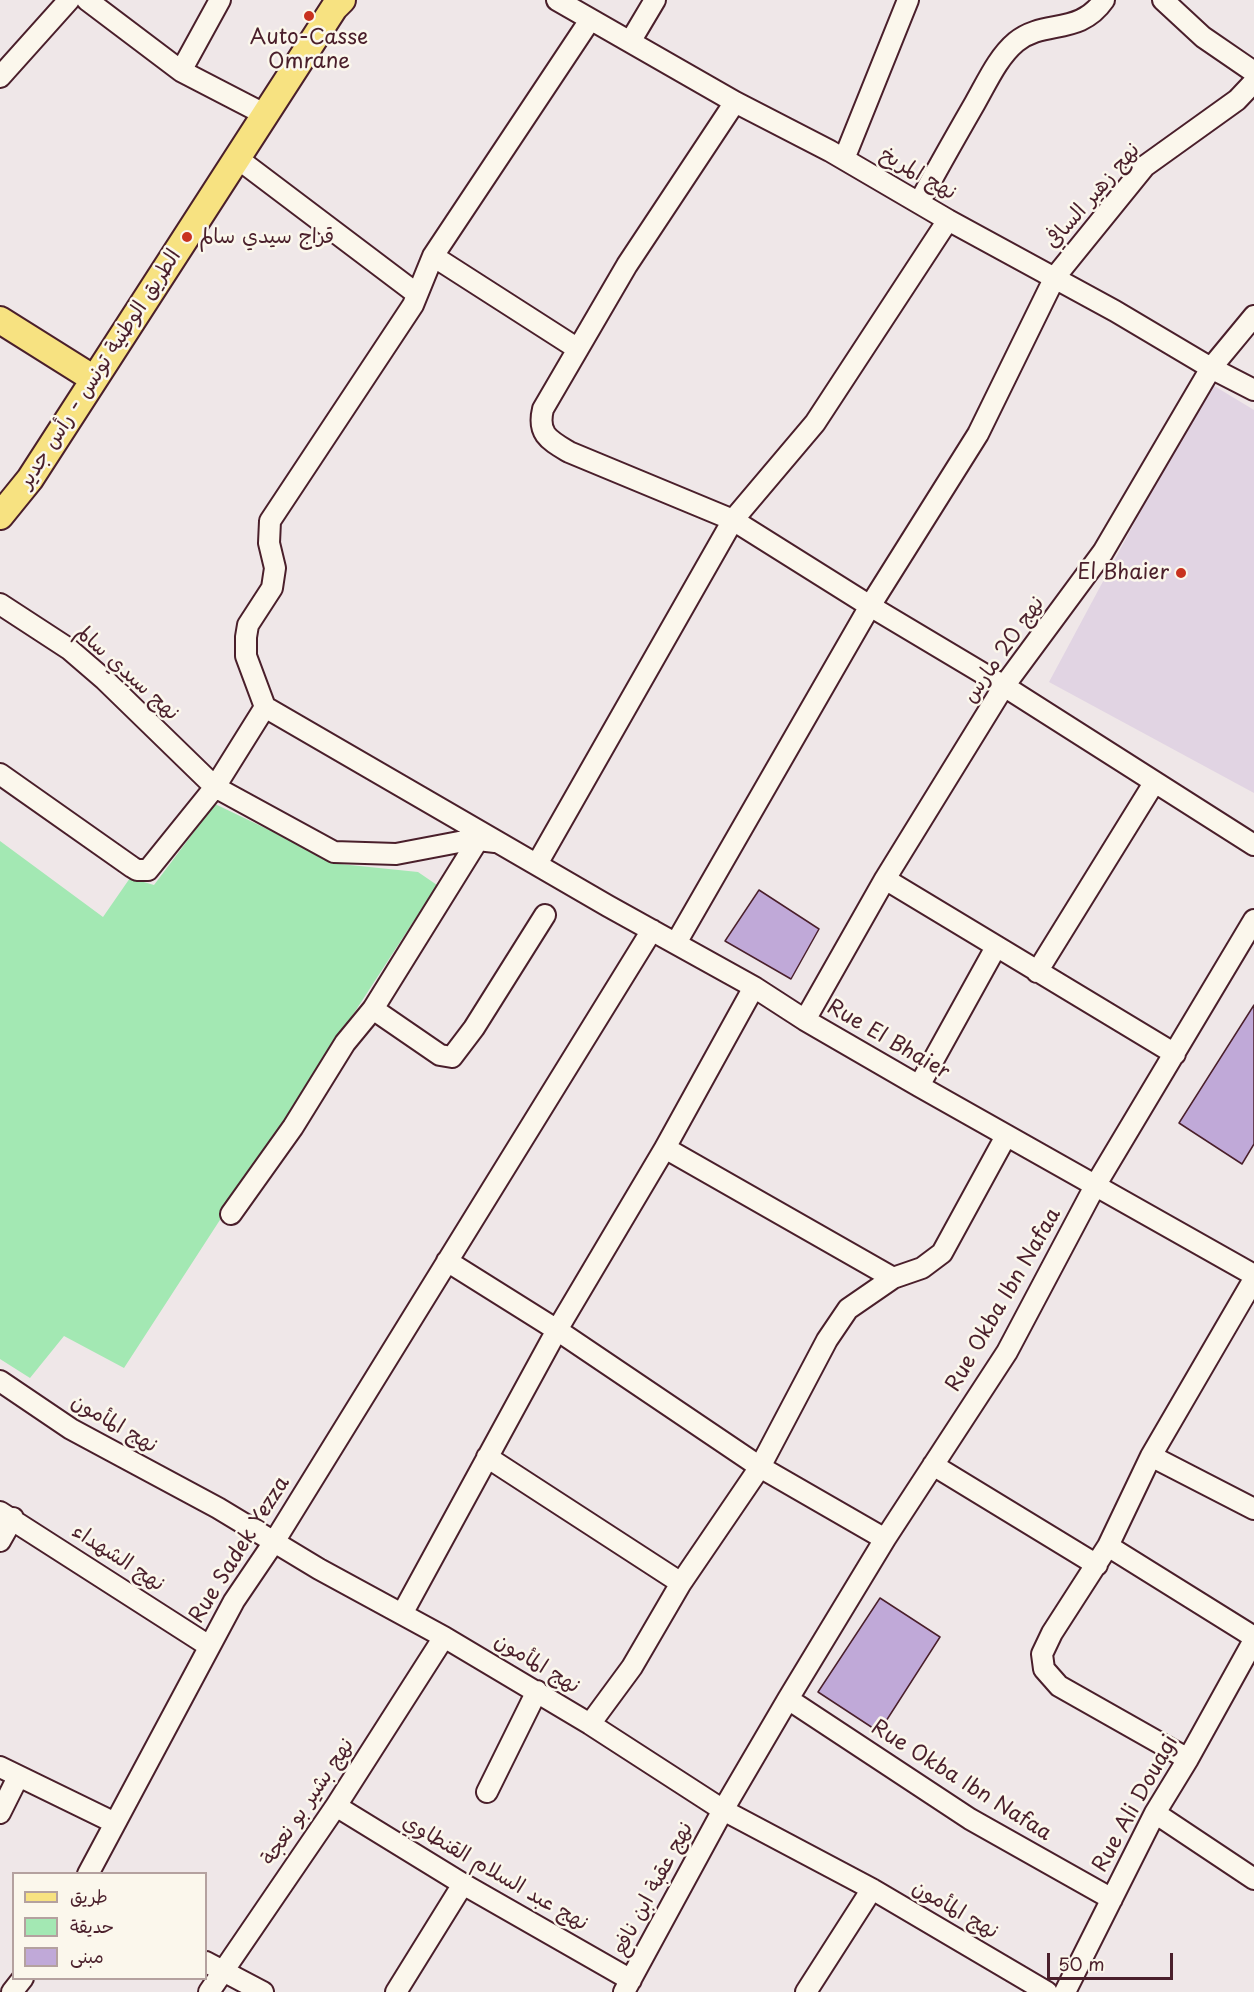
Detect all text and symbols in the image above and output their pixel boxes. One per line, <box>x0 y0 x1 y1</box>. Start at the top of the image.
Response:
marker: Auto-Casse Omrane <box>302 9 316 23</box>
place label: Auto-Casse Omrane <box>250 25 368 75</box>
street label: نهج زهير السافي <box>1040 138 1146 254</box>
street label: نهج المريخ <box>875 142 961 206</box>
place label: قراج سيدي سالم <box>199 224 334 250</box>
marker: قراج سيدي سالم <box>180 230 194 244</box>
street label: الطريق الوطنية تونس - رأس جدير <box>13 245 187 493</box>
place label: El Bhaier <box>1077 560 1169 586</box>
marker: El Bhaier <box>1174 566 1188 580</box>
street label: نهج 20 مارس <box>958 592 1050 708</box>
street label: نهج سيدي سالم <box>70 620 184 726</box>
street label: Rue El Bhaier <box>822 995 954 1085</box>
street label: Rue Okba Ibn Nafaa <box>941 1204 1067 1396</box>
street label: نهج المأمون <box>66 1389 162 1459</box>
street label: Rue Sadek Yezza <box>185 1472 295 1628</box>
street label: نهج الشهداء <box>67 1519 169 1597</box>
street label: نهج المأمون <box>490 1629 584 1699</box>
street label: Rue Okba Ibn Nafaa <box>866 1715 1056 1847</box>
street label: Rue Ali Douagi <box>1088 1731 1184 1877</box>
street label: نهج بشير بو نعجة <box>256 1734 360 1870</box>
street label: نهج عبد السلام القنطاوي <box>398 1809 592 1937</box>
street label: نهج عقبة ابن نافع <box>607 1818 699 1960</box>
legend <box>12 1872 207 1980</box>
street label: نهج المأمون <box>907 1875 1003 1945</box>
text: طريق <box>70 1882 108 1909</box>
text: حديقة <box>70 1912 114 1939</box>
scale bar <box>1050 1941 1176 1979</box>
text: مبنى <box>70 1942 104 1969</box>
text: 50 m <box>1058 1950 1105 1977</box>

